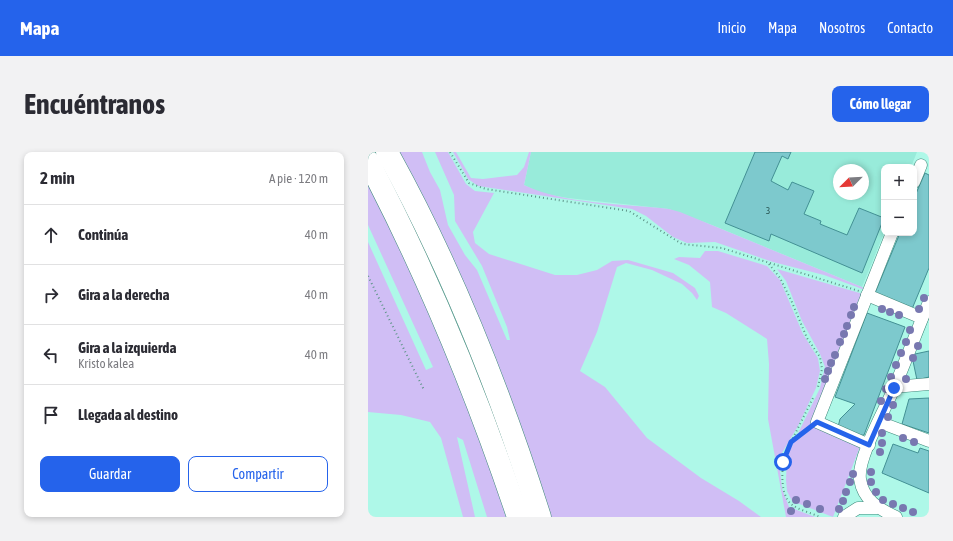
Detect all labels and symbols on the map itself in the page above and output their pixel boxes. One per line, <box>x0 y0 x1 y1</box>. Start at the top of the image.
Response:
north arrow <box>833 164 869 200</box>
house number: 3 <box>766 206 770 216</box>
route end <box>885 379 903 397</box>
route start <box>774 453 792 471</box>

